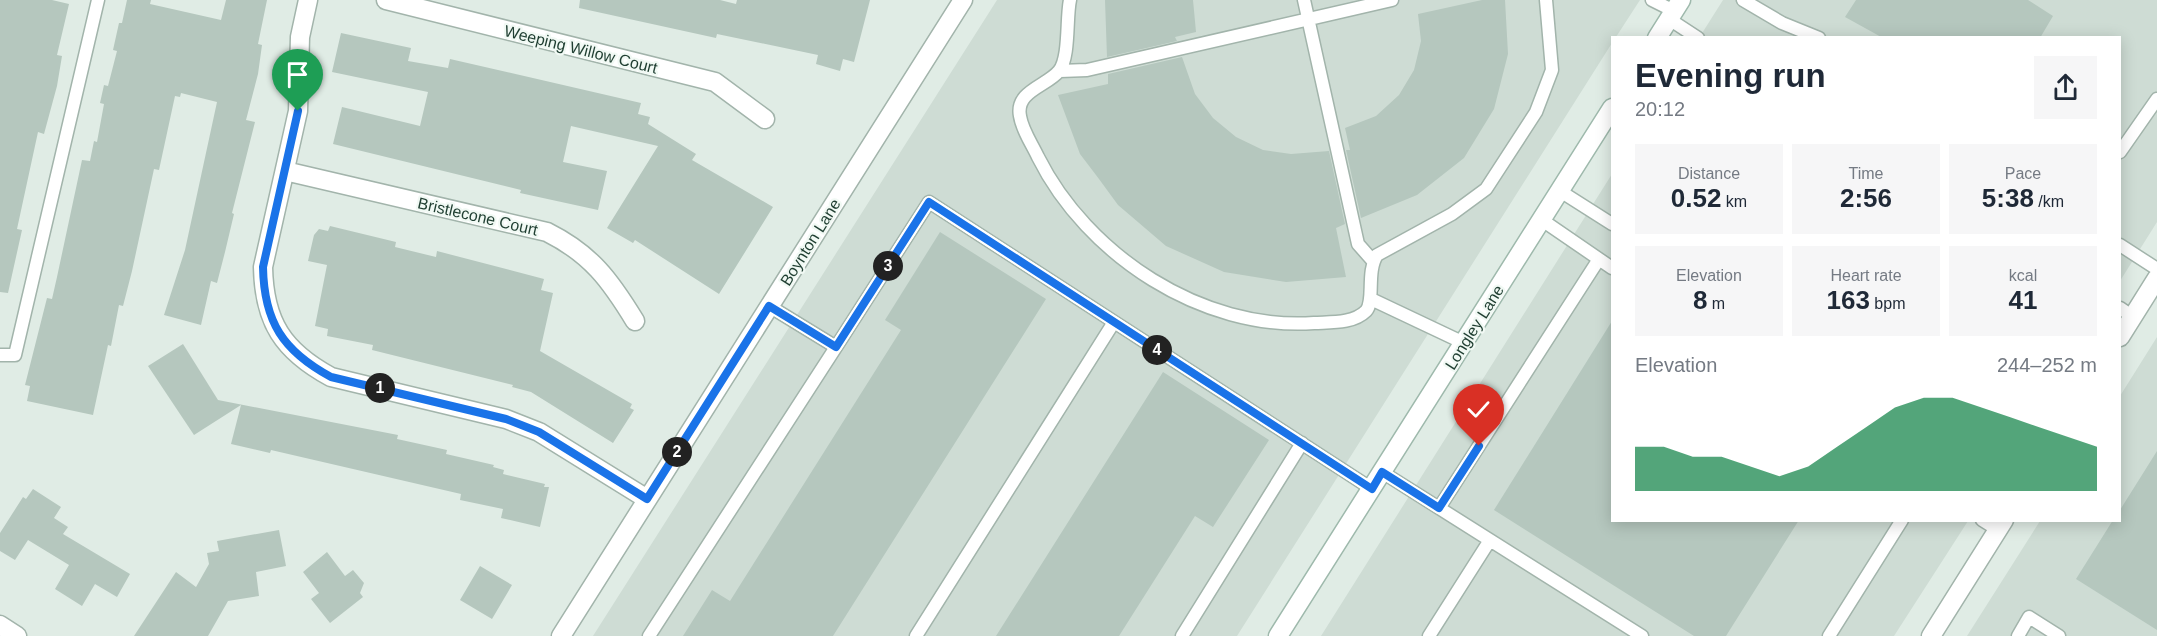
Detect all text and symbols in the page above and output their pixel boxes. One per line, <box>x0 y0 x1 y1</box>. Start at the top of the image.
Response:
street label: Weeping Willow Court <box>503 22 660 77</box>
pin <box>272 49 323 111</box>
button: share <box>2034 56 2097 119</box>
text: Evening run <box>1635 57 1826 94</box>
icon: arrive <box>281 58 314 91</box>
text: 20:12 <box>1635 98 1685 120</box>
text: Distance <box>1678 165 1740 182</box>
text: Time <box>1849 165 1883 182</box>
text: Pace <box>2005 165 2041 182</box>
text: 0.52 <box>1671 183 1721 213</box>
text: 2:56 <box>1840 183 1892 213</box>
text: 5:38 <box>1982 183 2034 213</box>
text: km <box>1721 193 1747 210</box>
text: /km <box>2034 193 2064 210</box>
street label: Bristlecone Court <box>416 194 540 239</box>
street label: Boynton Lane <box>777 196 844 289</box>
pin: 3 <box>873 251 903 281</box>
text: 3 <box>884 257 892 274</box>
text: Elevation <box>1676 267 1742 284</box>
text: Heart rate <box>1830 267 1902 284</box>
text: kcal <box>2009 267 2037 284</box>
street label: Longley Lane <box>1442 282 1507 373</box>
text: 8 <box>1693 285 1707 315</box>
text: 163 <box>1827 285 1870 315</box>
text: 41 <box>2009 285 2037 315</box>
text: m <box>1707 295 1725 312</box>
text: bpm <box>1870 295 1905 312</box>
pin: 4 <box>1142 335 1172 365</box>
text: 4 <box>1153 341 1161 358</box>
text: Elevation <box>1635 354 1717 376</box>
text: 244–252 m <box>1997 354 2097 376</box>
pin: 1 <box>365 373 395 403</box>
text: 1 <box>376 379 384 396</box>
pin <box>1453 384 1504 446</box>
icon: check <box>1462 393 1495 426</box>
pin: 2 <box>662 437 692 467</box>
text: 2 <box>673 443 681 460</box>

